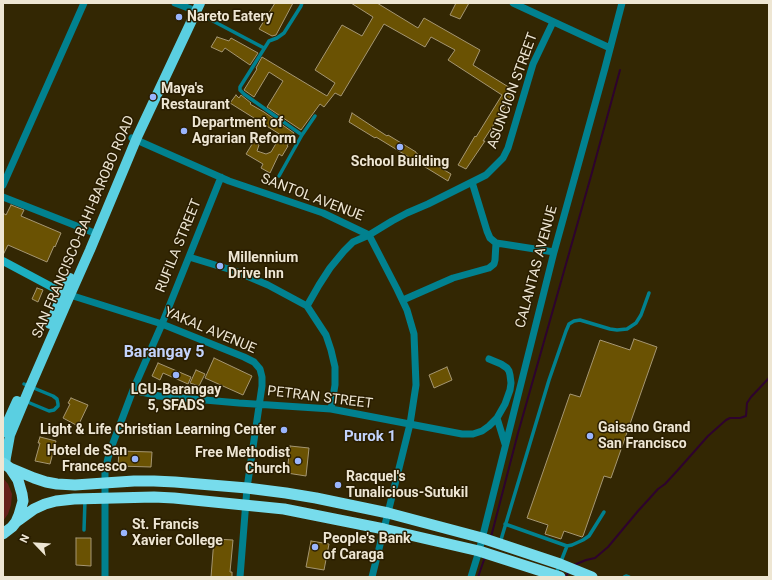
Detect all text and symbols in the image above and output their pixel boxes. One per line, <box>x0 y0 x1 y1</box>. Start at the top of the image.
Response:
place label: Nareto Eatery <box>187 9 273 25</box>
marker: Nareto Eatery <box>174 12 184 22</box>
street label: ASUNCION STREET <box>484 31 542 151</box>
place label: Maya's Restaurant <box>161 81 230 114</box>
marker: Maya's Restaurant <box>148 92 158 102</box>
street label: SAN FRANCISCO-BAHI-BAROBO ROAD <box>29 113 139 341</box>
place label: Department of Agrarian Reform <box>192 115 296 148</box>
marker: Department of Agrarian Reform <box>179 126 189 136</box>
marker: School Building <box>395 142 405 152</box>
place label: School Building <box>351 154 449 170</box>
street label: SANTOL AVENUE <box>258 171 366 225</box>
street label: RUFILA STREET <box>153 197 205 295</box>
street label: CALANTAS AVENUE <box>513 204 561 330</box>
place label: Millennium Drive Inn <box>228 250 298 282</box>
marker: Millennium Drive Inn <box>215 261 225 271</box>
street label: YAKAL AVENUE <box>161 304 259 358</box>
district label: Barangay 5 <box>124 343 204 363</box>
marker: LGU-Barangay 5, SFADS <box>171 370 181 380</box>
place label: LGU-Barangay 5, SFADS <box>131 382 221 414</box>
street label: PETRAN STREET <box>266 383 374 413</box>
place label: Gaisano Grand San Francisco <box>598 420 690 452</box>
place label: Light & Life Christian Learning Center <box>40 422 276 438</box>
marker: Light & Life Christian Learning Center <box>279 425 289 435</box>
district label: Purok 1 <box>344 428 396 446</box>
marker: Gaisano Grand San Francisco <box>585 431 595 441</box>
place label: Hotel de San Francesco <box>47 443 127 476</box>
place label: Free Methodist Church <box>195 445 290 478</box>
marker: Hotel de San Francesco <box>130 454 140 464</box>
marker: Free Methodist Church <box>293 456 303 466</box>
place label: Racquel's Tunalicious-Sutukil <box>346 469 468 502</box>
marker: Racquel's Tunalicious-Sutukil <box>333 480 343 490</box>
place label: St. Francis Xavier College <box>132 517 223 550</box>
north arrow <box>16 524 56 564</box>
marker: St. Francis Xavier College <box>119 528 129 538</box>
place label: People's Bank of Caraga <box>323 531 411 564</box>
text: N <box>17 532 32 545</box>
marker: People's Bank of Caraga <box>310 542 320 552</box>

